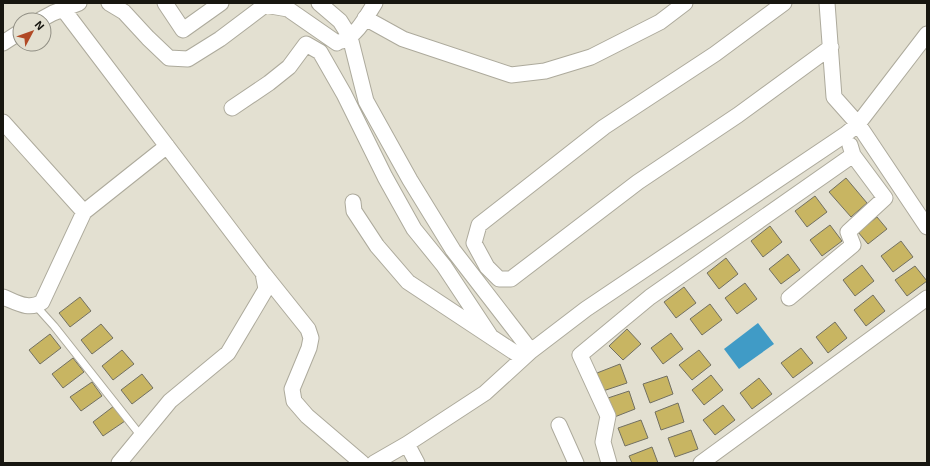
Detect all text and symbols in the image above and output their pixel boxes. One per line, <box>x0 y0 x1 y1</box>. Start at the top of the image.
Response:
north arrow <box>12 12 52 52</box>
text: N <box>32 18 47 32</box>

